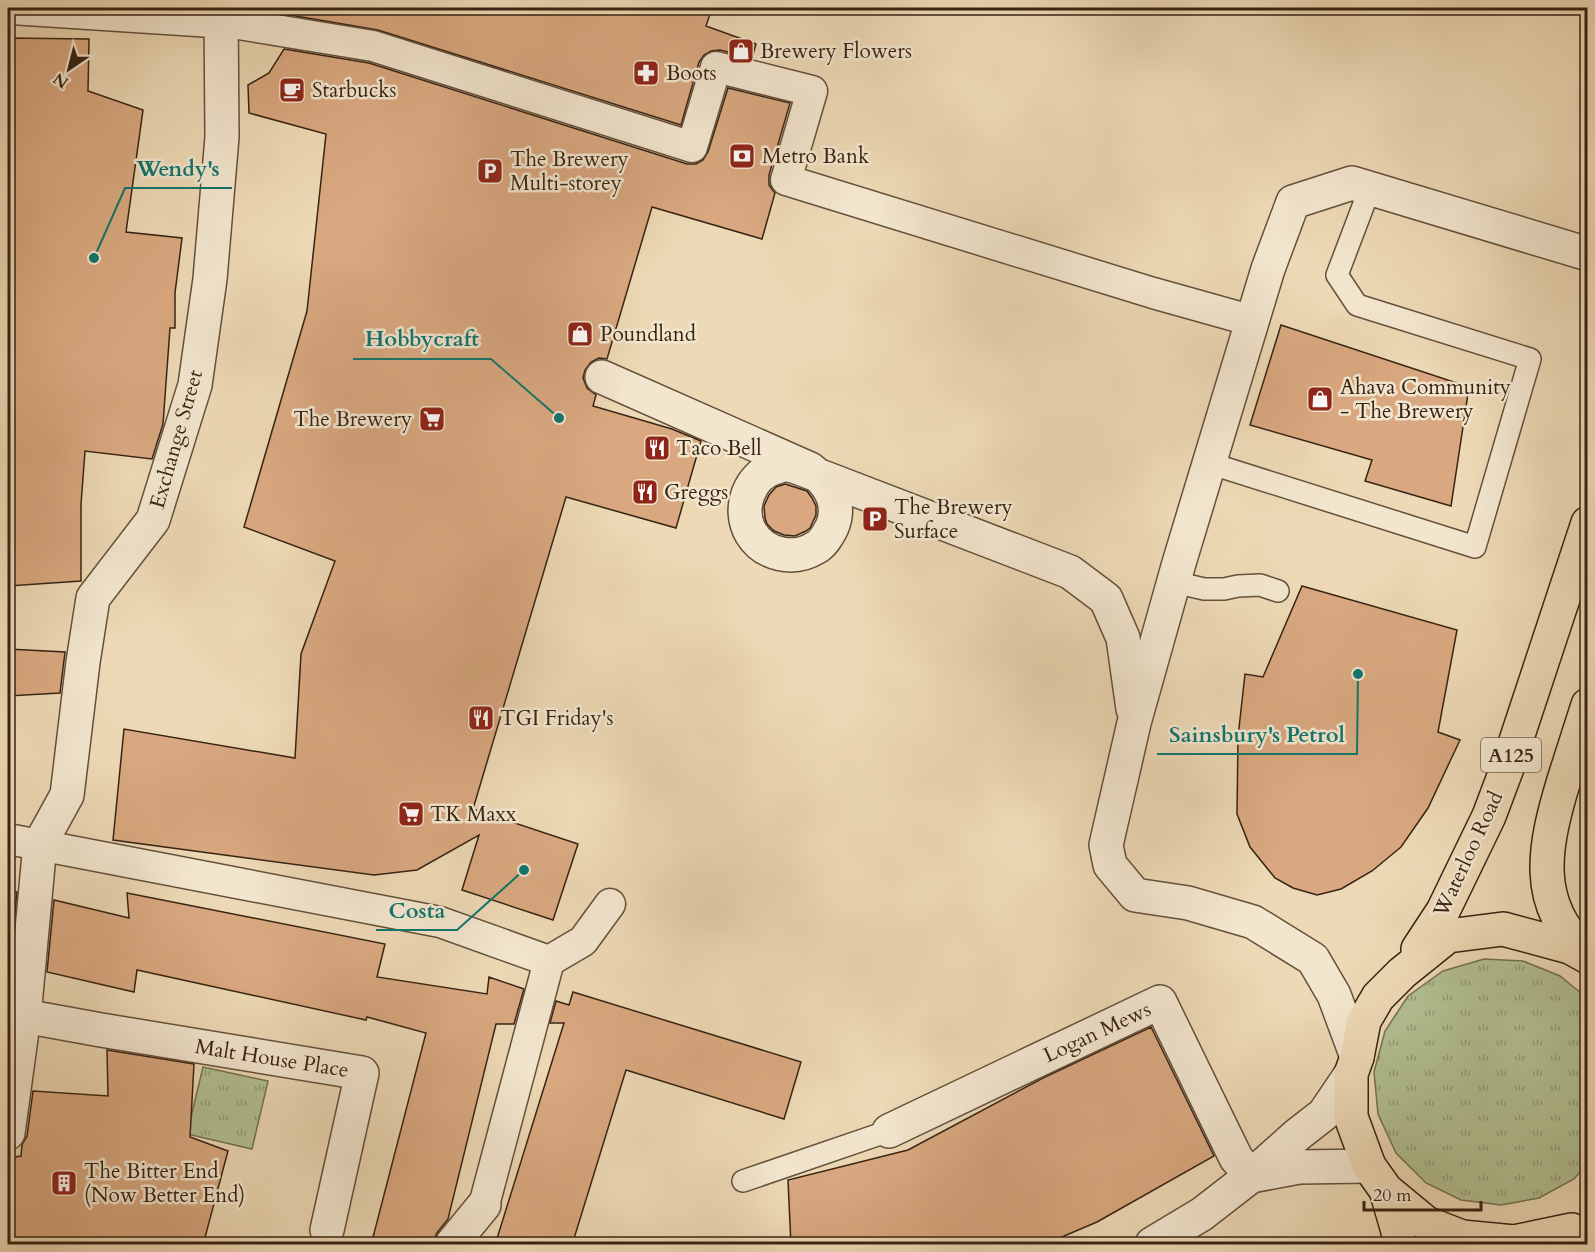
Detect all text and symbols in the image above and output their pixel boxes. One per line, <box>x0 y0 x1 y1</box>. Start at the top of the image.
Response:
shop icon: Brewery Flowers <box>726 36 756 66</box>
place label: Brewery Flowers <box>760 37 912 66</box>
north arrow <box>39 39 99 99</box>
pharmacy icon: Boots <box>631 58 661 88</box>
place label: Boots <box>666 59 717 88</box>
text: N <box>49 67 73 93</box>
cafe icon: Starbucks <box>277 75 307 105</box>
place label: Starbucks <box>312 76 397 105</box>
bank icon: Metro Bank <box>727 141 757 171</box>
place label: Metro Bank <box>762 142 870 171</box>
place label: The Brewery Multi-storey <box>510 145 629 198</box>
callout: Wendy's <box>125 148 232 188</box>
text: Wendy's <box>135 154 220 184</box>
parking icon: The Brewery Multi-storey <box>475 156 505 186</box>
callout: Hobbycraft <box>353 319 491 359</box>
shop icon: Poundland <box>565 319 595 349</box>
place label: Poundland <box>600 320 696 349</box>
text: Hobbycraft <box>365 324 479 354</box>
street label: Exchange Street <box>143 366 210 512</box>
place label: Ahava Community - The Brewery <box>1340 373 1511 426</box>
shop icon: Ahava Community - The Brewery <box>1305 384 1335 414</box>
supermarket icon: The Brewery <box>417 404 447 434</box>
place label: The Brewery <box>293 405 412 434</box>
restaurant icon: Taco Bell <box>642 433 672 463</box>
place label: Taco Bell <box>676 434 762 463</box>
restaurant icon: Greggs <box>630 477 660 507</box>
place label: Greggs <box>664 478 728 507</box>
place label: The Brewery Surface <box>894 493 1013 546</box>
parking icon: The Brewery Surface <box>860 504 890 534</box>
restaurant icon: TGI Friday's <box>466 703 496 733</box>
place label: TGI Friday's <box>500 704 614 733</box>
callout: Sainsbury's Petrol <box>1157 714 1357 754</box>
text: Sainsbury's Petrol <box>1169 720 1346 750</box>
road number: A125 <box>1481 738 1541 772</box>
street label: Waterloo Road <box>1426 786 1510 923</box>
supermarket icon: TK Maxx <box>396 799 426 829</box>
place label: TK Maxx <box>430 800 517 829</box>
callout: Costa <box>376 890 457 930</box>
text: Costa <box>389 896 445 926</box>
street label: Logan Mews <box>1039 995 1156 1070</box>
street label: Malt House Place <box>193 1032 351 1085</box>
place label: The Bitter End (Now Better End) <box>84 1157 245 1210</box>
building icon: The Bitter End (Now Better End) <box>49 1168 79 1198</box>
scale bar <box>1364 1174 1481 1212</box>
text: 20 m <box>1373 1183 1412 1208</box>

